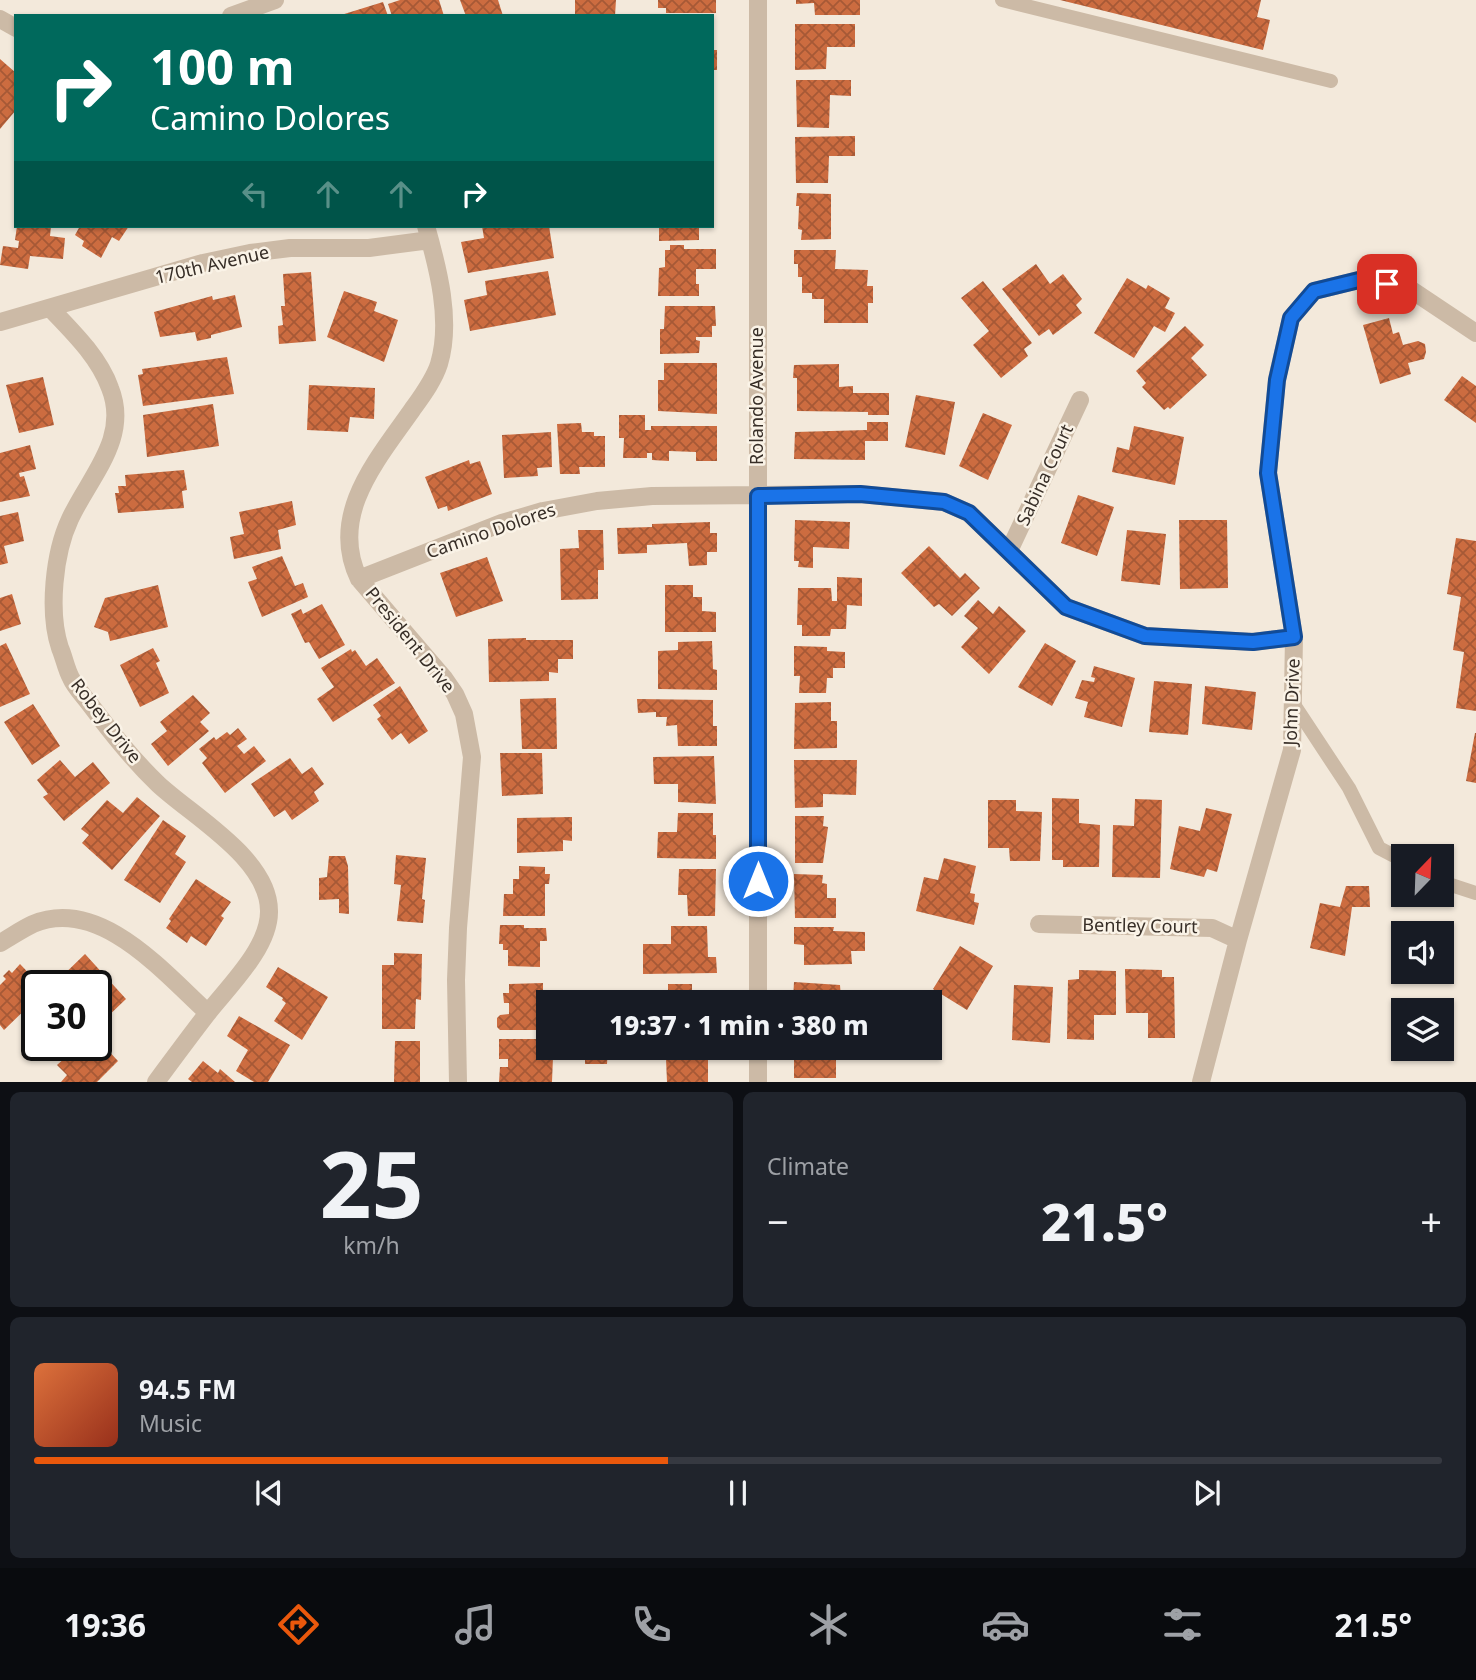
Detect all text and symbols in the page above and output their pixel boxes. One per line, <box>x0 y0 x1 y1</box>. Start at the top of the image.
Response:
text: 100 m <box>150 33 295 99</box>
icon: right <box>35 42 126 133</box>
text: Camino Dolores <box>150 96 390 139</box>
icon: left <box>236 175 274 213</box>
icon: ahead <box>309 175 347 213</box>
icon: ahead <box>382 175 420 213</box>
icon: right <box>455 175 493 213</box>
street label: 170th Avenue <box>152 239 271 289</box>
pin <box>1357 254 1417 314</box>
icon: arrive <box>1368 265 1406 303</box>
street label: Rolando Avenue <box>744 327 768 465</box>
street label: Sabina Court <box>1010 420 1078 529</box>
street label: Camino Dolores <box>423 497 558 563</box>
street label: President Drive <box>361 582 461 697</box>
street label: John Drive <box>1277 658 1305 748</box>
street label: Robey Drive <box>66 673 147 768</box>
position arrow <box>721 844 795 918</box>
north arrow <box>1391 844 1454 906</box>
map controls <box>1391 844 1454 1061</box>
street label: Bentley Court <box>1082 912 1198 938</box>
button: sound <box>1391 921 1454 984</box>
speed limit sign: 30 <box>21 970 112 1061</box>
button: layers <box>1391 998 1454 1061</box>
text: 19:37 · 1 min · 380 m <box>609 1007 869 1043</box>
text: 25 <box>319 1121 424 1245</box>
text: Climate <box>767 1150 849 1182</box>
text: 21.5° <box>1041 1185 1168 1256</box>
text: − <box>767 1195 789 1247</box>
text: + <box>1420 1195 1442 1247</box>
text: km/h <box>343 1229 400 1261</box>
text: 94.5 FM <box>139 1371 236 1407</box>
text: Music <box>139 1407 202 1439</box>
icon: previous <box>250 1474 288 1512</box>
icon: pause <box>719 1474 757 1512</box>
icon: next <box>1188 1474 1226 1512</box>
icon: directions <box>274 1600 323 1649</box>
icon: music <box>451 1600 500 1649</box>
icon: phone <box>627 1600 676 1649</box>
icon: climate <box>804 1600 853 1649</box>
icon: car <box>981 1600 1030 1649</box>
icon: filters <box>1158 1600 1207 1649</box>
text: 19:36 <box>64 1603 146 1646</box>
text: 21.5° <box>1335 1603 1412 1646</box>

